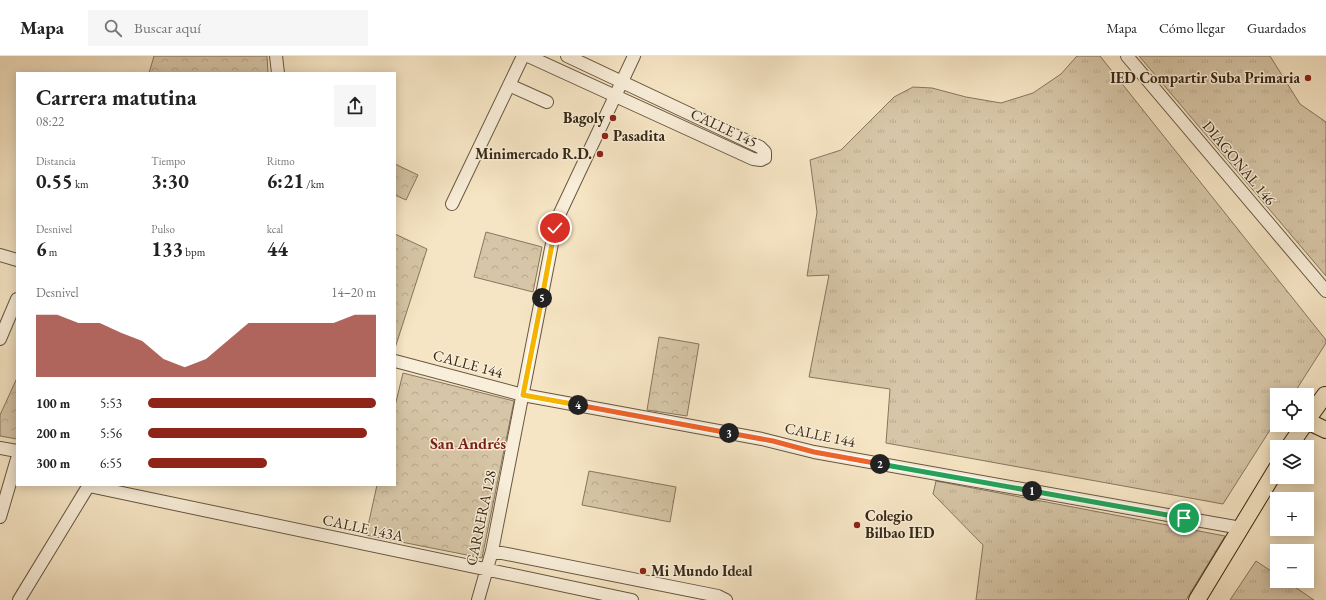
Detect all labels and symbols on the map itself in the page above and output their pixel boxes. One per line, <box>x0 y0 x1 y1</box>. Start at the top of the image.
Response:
place label: IED Compartir Suba Primaria <box>1110 68 1300 87</box>
marker: IED Compartir Suba Primaria <box>1303 73 1313 83</box>
street label: CALLE 145 <box>688 104 761 151</box>
place label: Bagoly <box>563 108 606 127</box>
marker: Bagoly <box>608 113 618 123</box>
street label: DIAGONAL 146 <box>1199 117 1280 209</box>
place label: Pasadita <box>613 126 666 145</box>
marker: Pasadita <box>600 131 610 141</box>
place label: Minimercado R.D. <box>475 144 592 163</box>
marker: Minimercado R.D. <box>595 149 605 159</box>
pin <box>538 211 572 245</box>
pin: 5 <box>532 288 552 308</box>
street label: CALLE 144 <box>431 345 506 382</box>
pin: 4 <box>568 395 588 415</box>
street label: CALLE 144 <box>783 418 858 451</box>
pin: 3 <box>719 423 739 443</box>
district label: San Andrés <box>430 433 506 454</box>
pin: 2 <box>870 454 890 474</box>
street label: CARRERA 128 <box>461 468 500 567</box>
pin: 1 <box>1022 481 1042 501</box>
pin <box>1167 501 1201 535</box>
place label: Colegio Bilbao IED <box>865 506 935 542</box>
street label: CALLE 143A <box>321 510 406 545</box>
marker: Colegio Bilbao IED <box>852 520 862 530</box>
place label: Mi Mundo Ideal <box>651 561 753 580</box>
marker: Mi Mundo Ideal <box>638 566 648 576</box>

